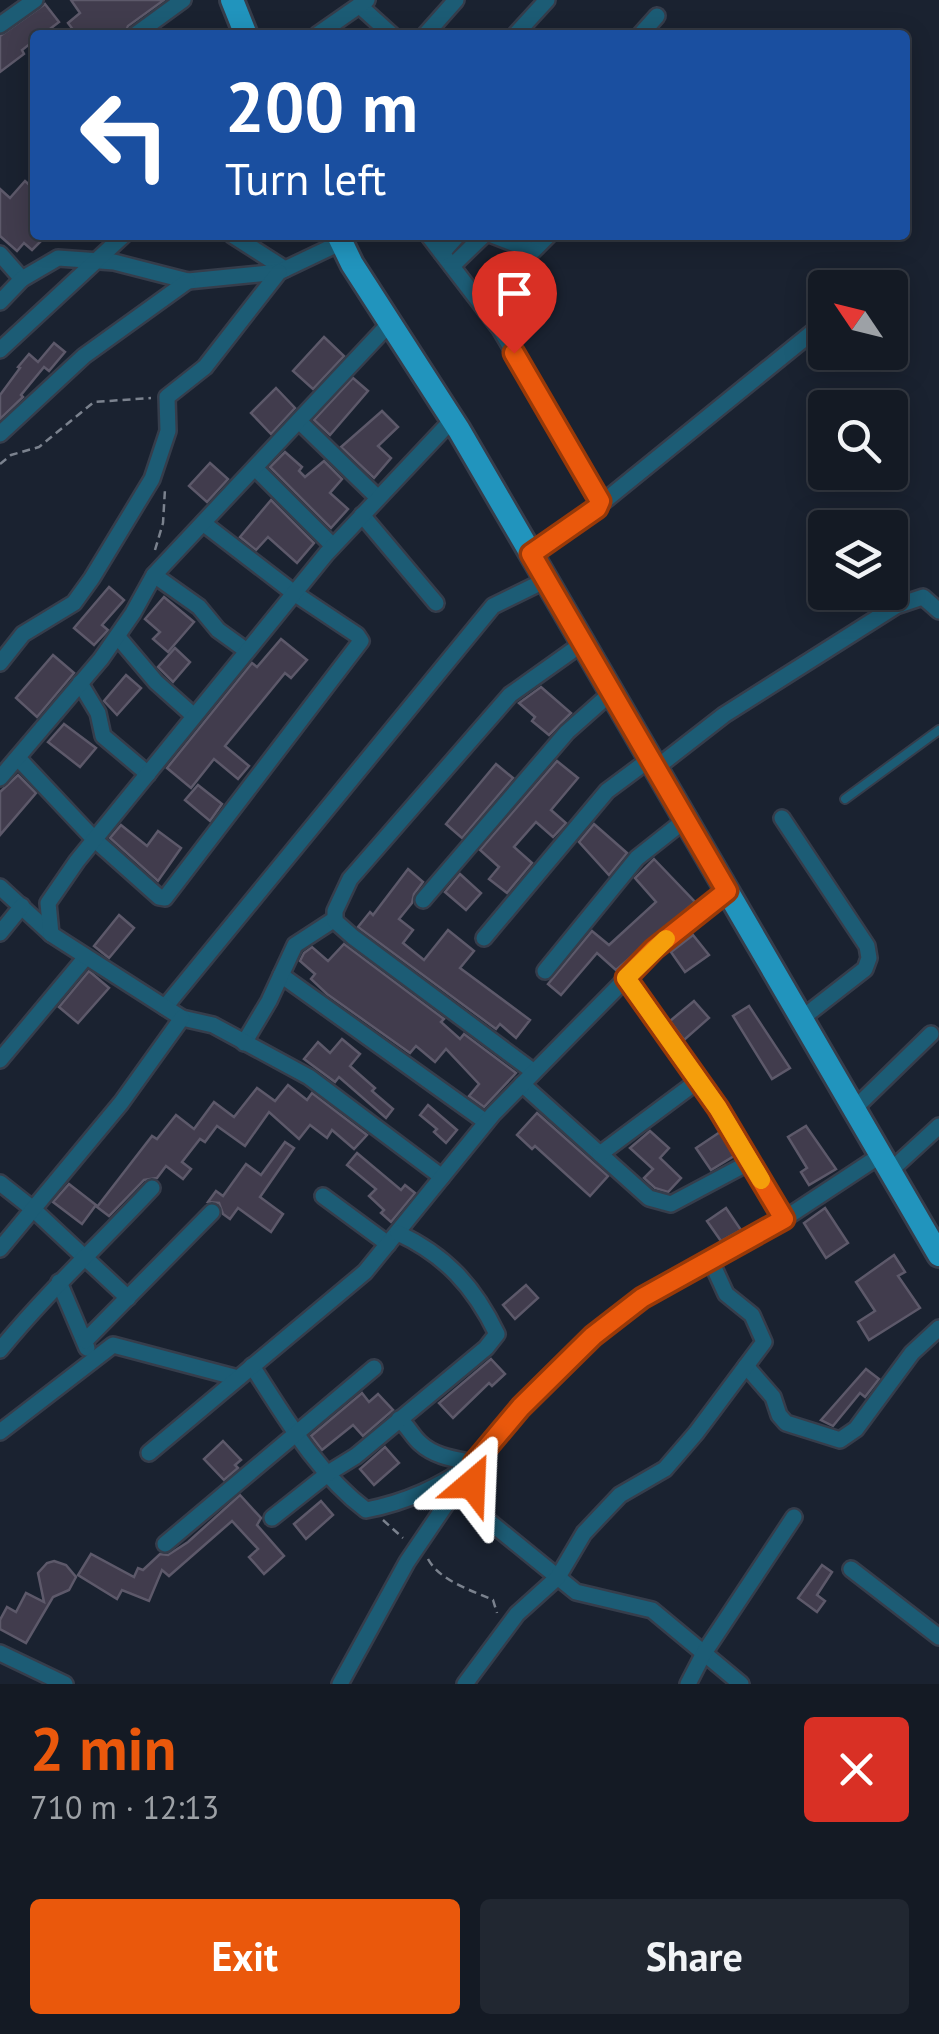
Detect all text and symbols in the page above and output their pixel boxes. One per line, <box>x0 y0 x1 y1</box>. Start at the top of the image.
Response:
text: 200 m <box>225 61 418 151</box>
icon: left <box>60 70 190 200</box>
text: Turn left <box>225 149 386 207</box>
pin <box>472 251 557 354</box>
icon: arrive <box>487 266 542 321</box>
north arrow <box>808 270 908 370</box>
map controls <box>808 270 908 610</box>
button: search <box>808 390 908 490</box>
button: layers <box>808 510 908 610</box>
position arrow <box>420 1432 524 1536</box>
text: 2 min <box>30 1709 176 1787</box>
button: close <box>804 1717 909 1822</box>
text: 710 m · 12:13 <box>30 1786 219 1828</box>
button: Exit <box>30 1899 460 2014</box>
button: Share <box>480 1899 909 2014</box>

